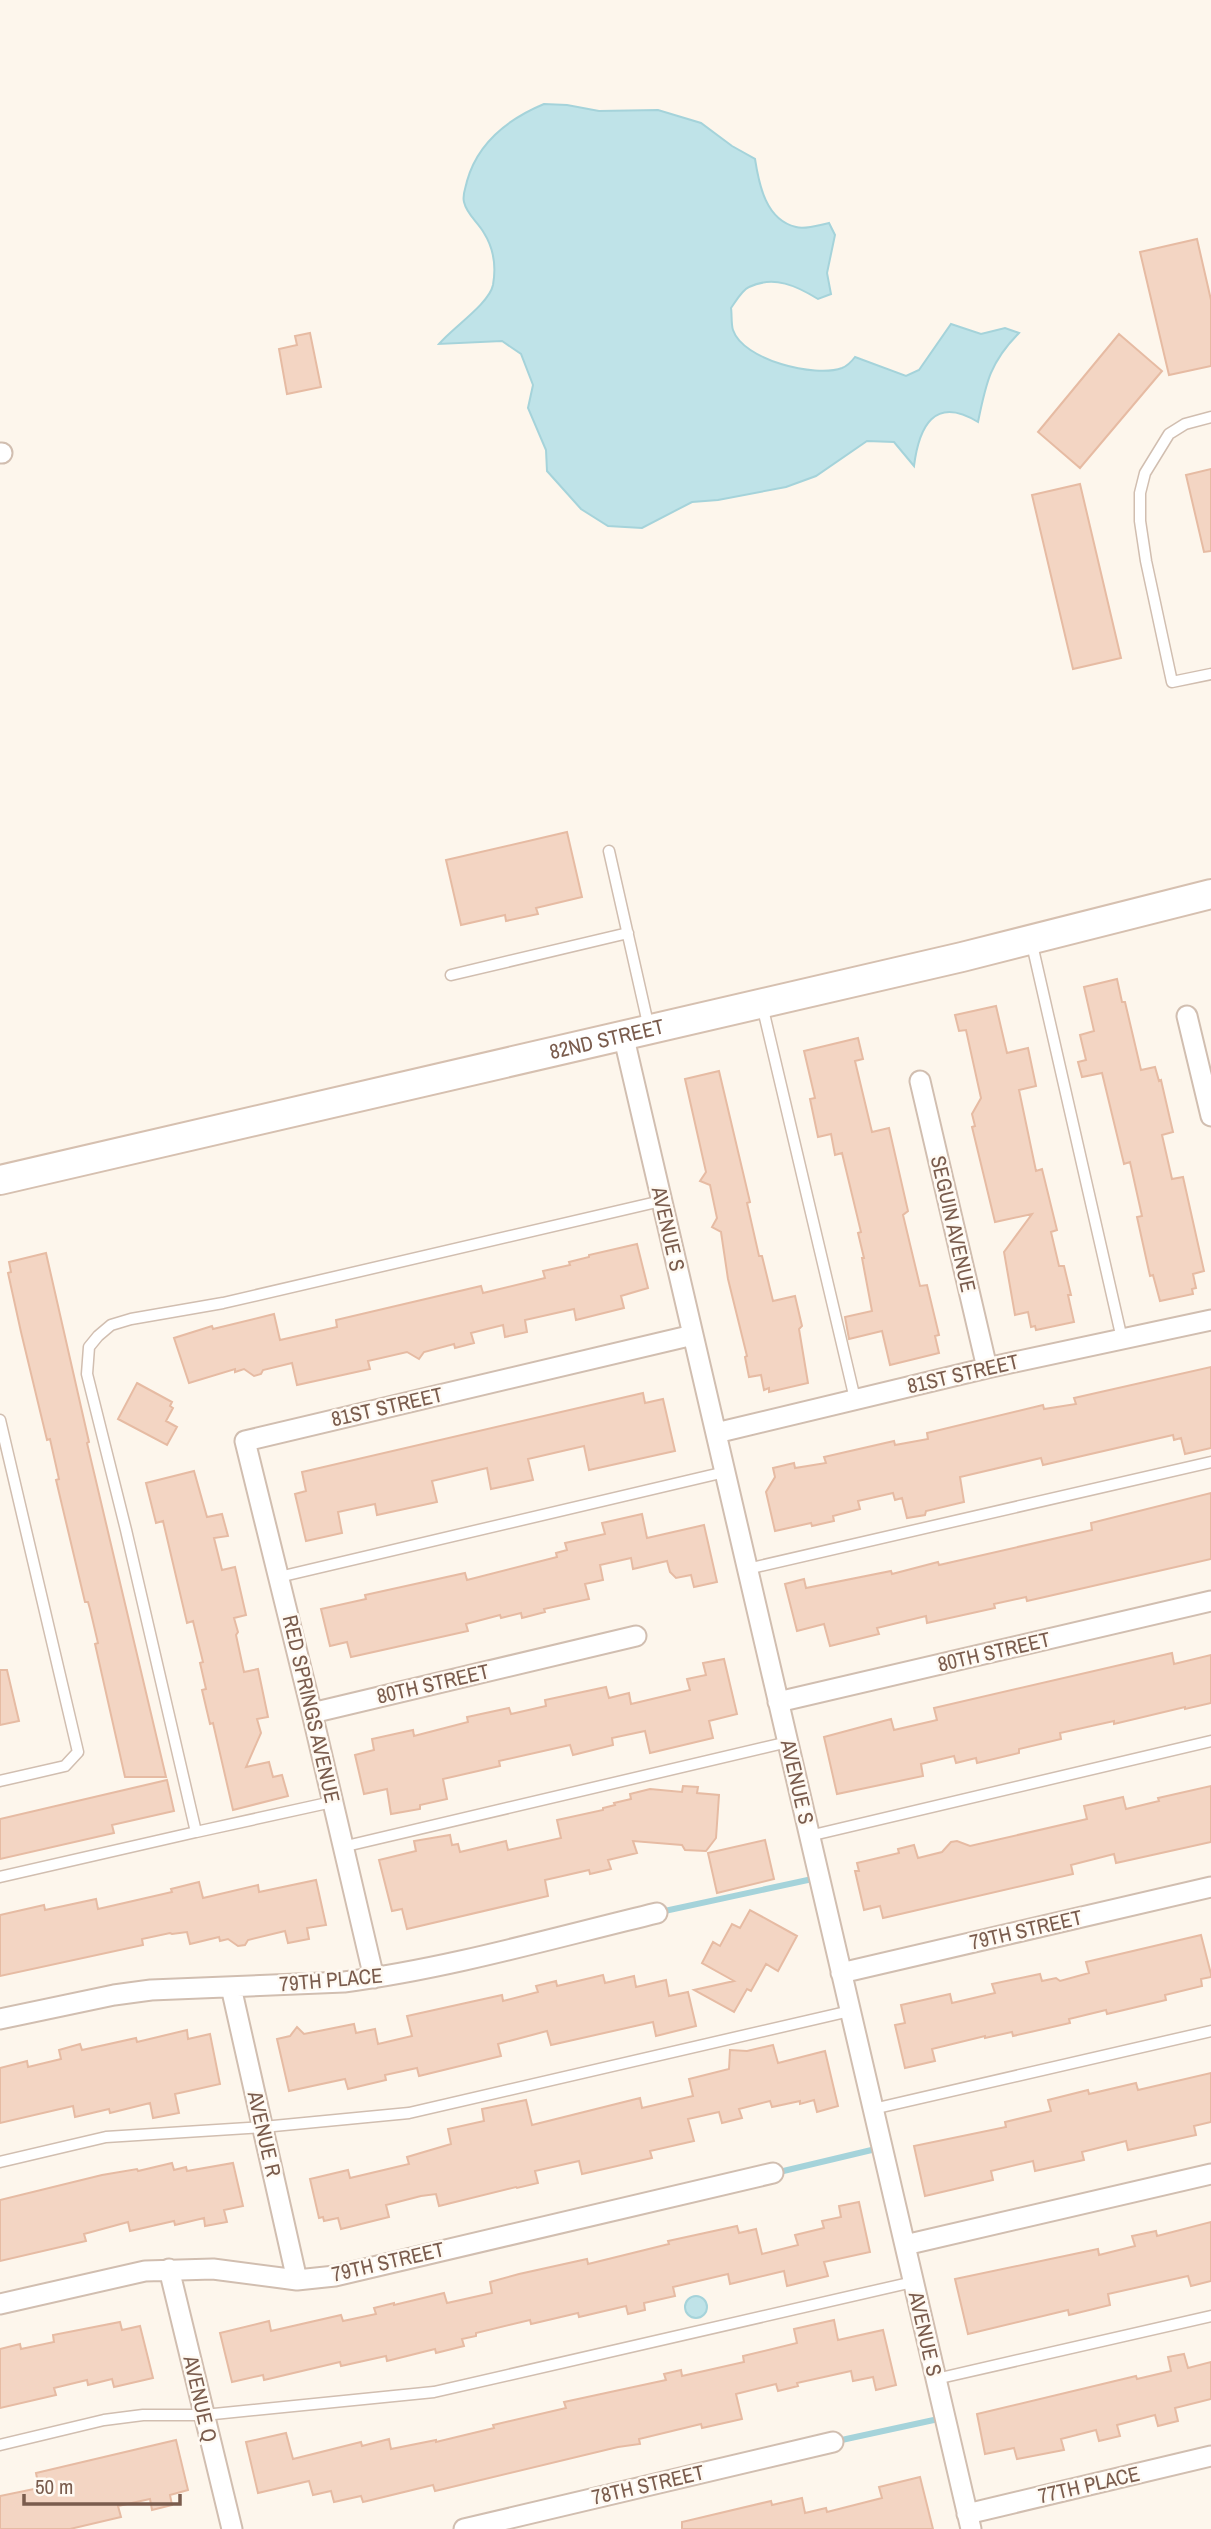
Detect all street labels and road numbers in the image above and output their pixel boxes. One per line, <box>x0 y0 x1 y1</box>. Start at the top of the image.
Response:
street label: 82ND STREET <box>547 1011 667 1066</box>
street label: SEGUIN AVENUE <box>924 1153 983 1295</box>
street label: AVENUE S <box>644 1183 692 1274</box>
street label: 81ST STREET <box>904 1347 1022 1400</box>
street label: 81ST STREET <box>328 1380 446 1433</box>
street label: RED SPRINGS AVENUE <box>276 1612 347 1806</box>
street label: 80TH STREET <box>935 1624 1054 1679</box>
street label: 80TH STREET <box>374 1656 493 1711</box>
street label: AVENUE S <box>773 1736 821 1827</box>
street label: 79TH STREET <box>967 1902 1086 1957</box>
street label: 79TH PLACE <box>278 1961 384 1998</box>
street label: AVENUE R <box>240 2087 288 2179</box>
street label: 79TH STREET <box>329 2234 448 2289</box>
street label: AVENUE S <box>901 2288 949 2379</box>
street label: AVENUE Q <box>176 2352 224 2445</box>
street label: 78TH STREET <box>589 2457 708 2512</box>
street label: 77TH PLACE <box>1035 2459 1143 2510</box>

